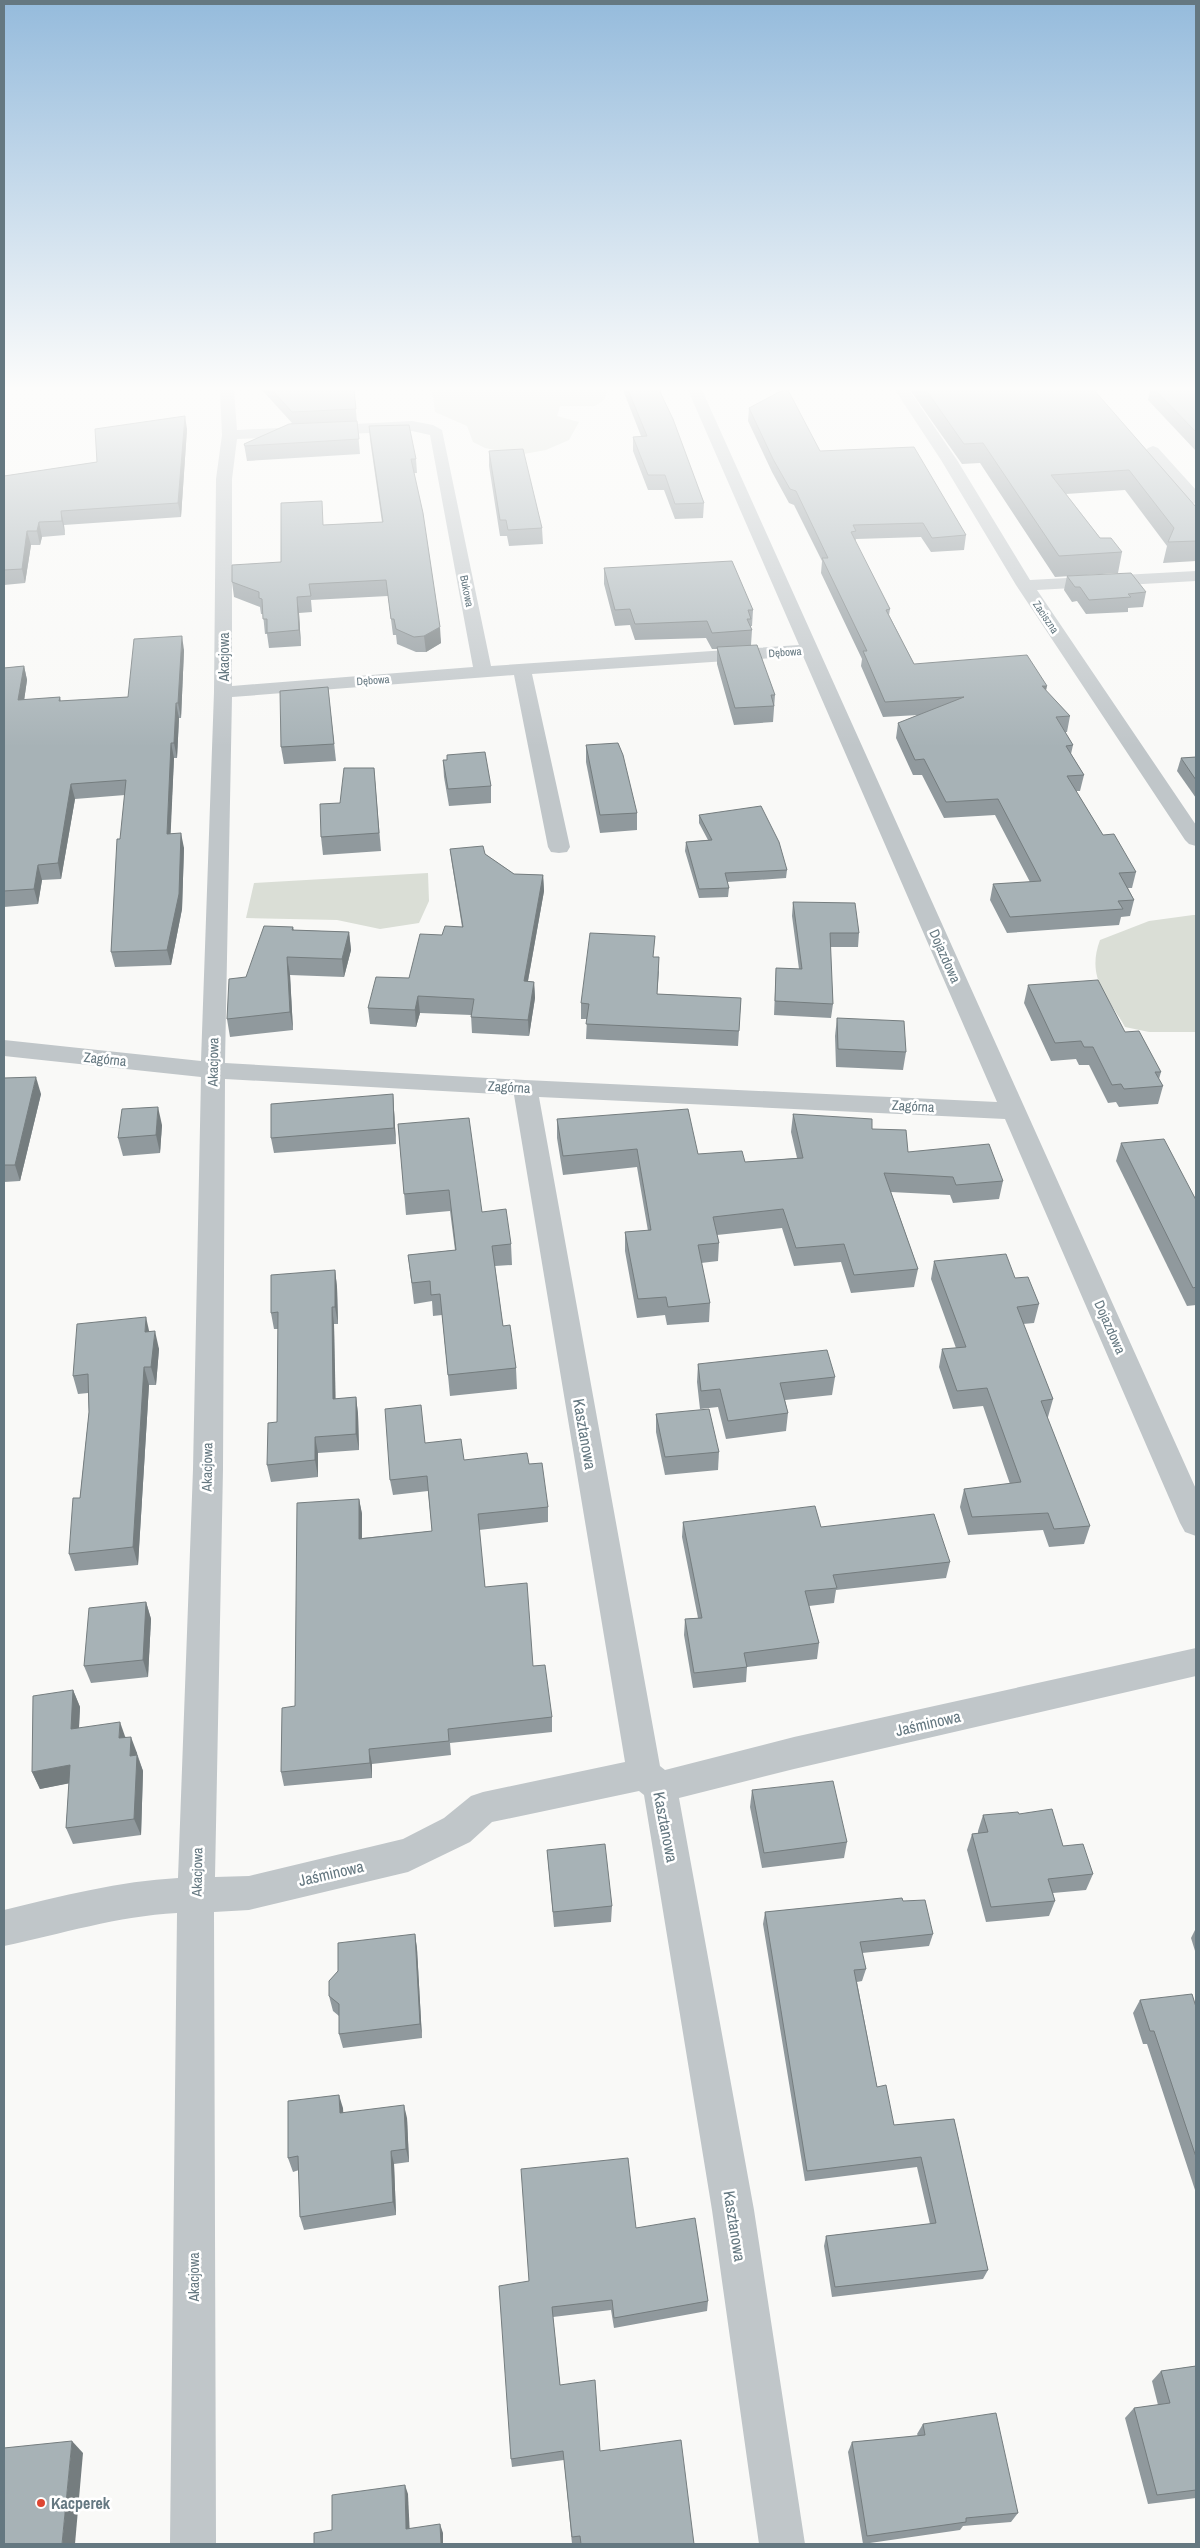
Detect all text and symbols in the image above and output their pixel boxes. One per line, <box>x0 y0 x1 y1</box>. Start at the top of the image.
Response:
street label: Bukowa <box>457 574 477 608</box>
street label: Zaciszna <box>1030 598 1062 636</box>
street label: Akacjowa <box>215 632 233 683</box>
street label: Dębowa <box>768 644 802 660</box>
street label: Dębowa <box>356 672 390 688</box>
street label: Dojazdowa <box>925 926 965 986</box>
street label: Akacjowa <box>204 1037 222 1088</box>
street label: Zagórna <box>83 1048 128 1070</box>
street label: Zagórna <box>487 1077 531 1097</box>
street label: Zagórna <box>891 1096 935 1116</box>
street label: Dojazdowa <box>1090 1297 1130 1357</box>
street label: Kasztanowa <box>568 1397 602 1472</box>
street label: Akacjowa <box>198 1442 216 1493</box>
street label: Jaśminowa <box>893 1705 963 1741</box>
street label: Kasztanowa <box>648 1790 684 1865</box>
street label: Akacjowa <box>188 1847 206 1898</box>
street label: Jaśminowa <box>296 1855 366 1891</box>
street label: Kasztanowa <box>719 2189 752 2264</box>
street label: Akacjowa <box>185 2252 203 2303</box>
place label: Kacperek <box>51 2492 111 2514</box>
marker: Kacperek <box>35 2497 47 2509</box>

